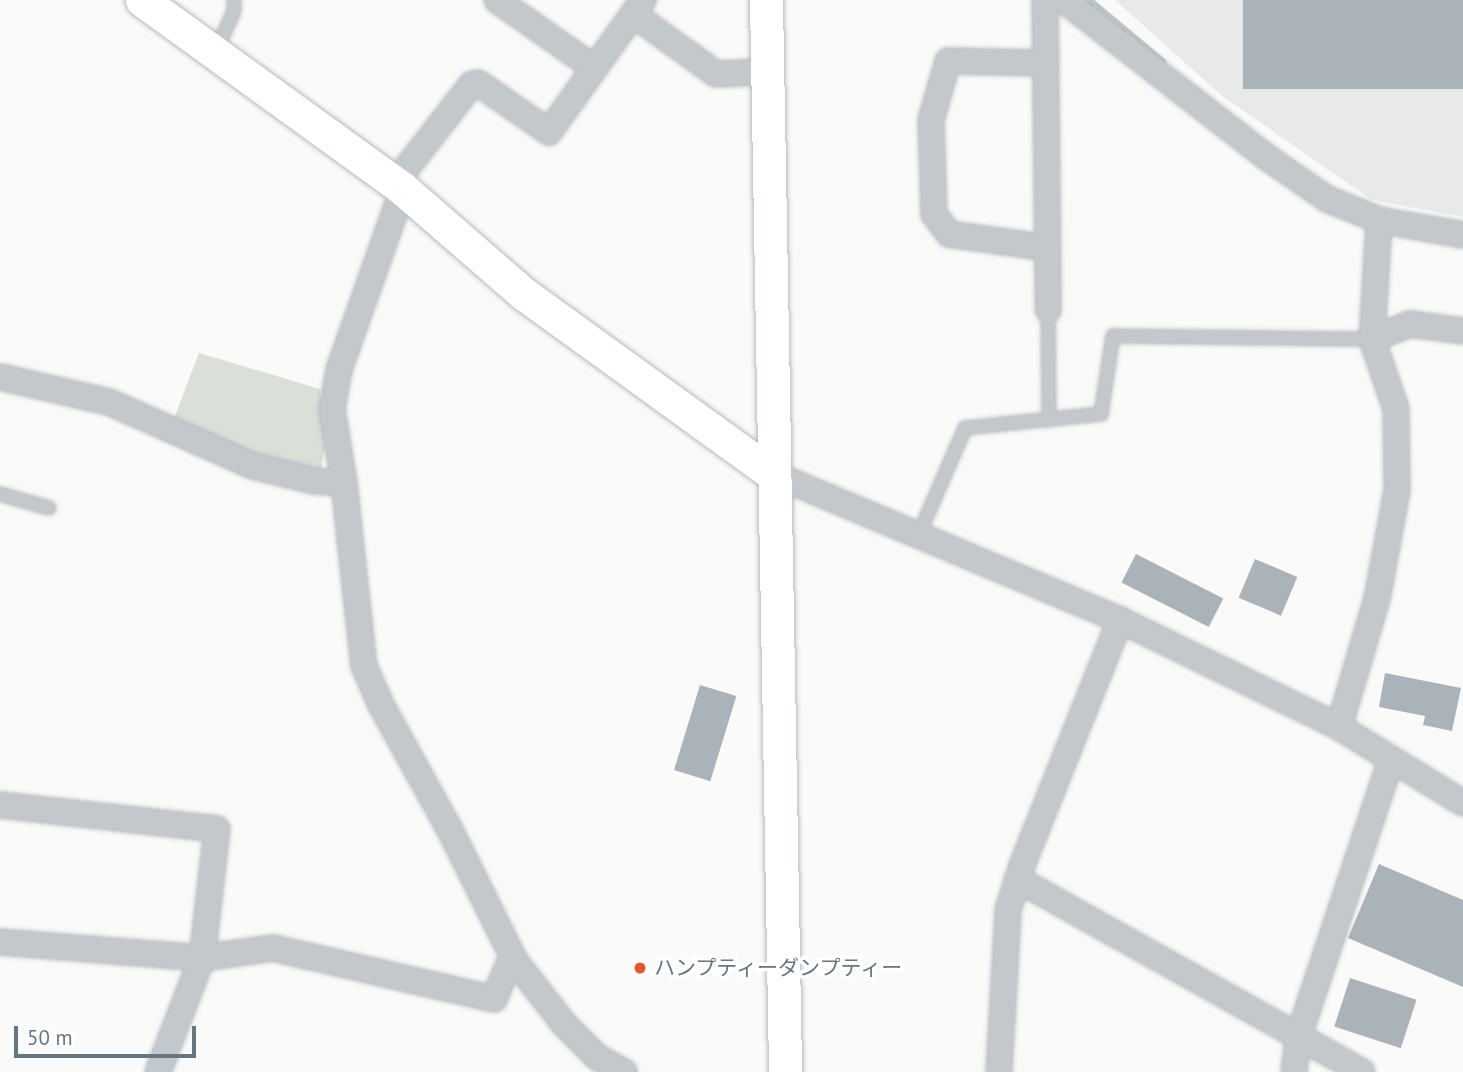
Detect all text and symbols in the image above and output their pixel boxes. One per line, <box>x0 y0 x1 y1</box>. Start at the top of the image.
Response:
place label: ハンプティーダンプティー <box>654 955 906 981</box>
marker: ハンプティーダンプティー <box>632 960 648 976</box>
scale bar <box>18 1012 200 1056</box>
text: 50 m <box>27 1024 73 1051</box>

